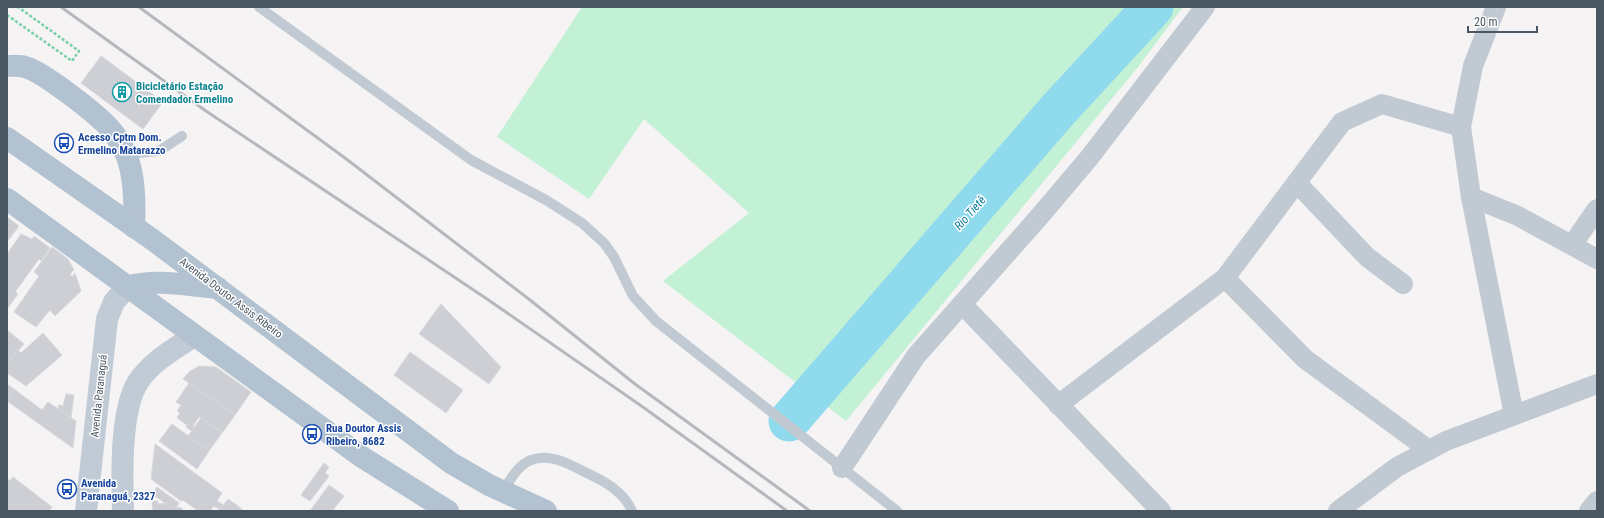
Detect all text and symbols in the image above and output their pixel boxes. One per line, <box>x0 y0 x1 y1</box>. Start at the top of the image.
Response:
scale bar <box>1468 8 1537 34</box>
text: 20 m <box>1474 15 1498 29</box>
place label: Bicicletário Estação Comendador Ermelino <box>136 80 234 106</box>
building icon: Bicicletário Estação Comendador Ermelino <box>111 81 133 103</box>
place label: Acesso Cptm Dom. Ermelino Matarazzo <box>78 131 166 157</box>
bus stop icon: Acesso Cptm Dom. Ermelino Matarazzo <box>53 132 75 154</box>
water label: Rio Tietê <box>952 193 989 233</box>
street label: Avenida Doutor Assis Ribeiro <box>177 255 285 341</box>
street label: Avenida Paranaguá <box>88 354 110 438</box>
place label: Rua Doutor Assis Ribeiro, 8682 <box>326 422 402 448</box>
bus stop icon: Rua Doutor Assis Ribeiro, 8682 <box>301 423 323 445</box>
place label: Avenida Paranaguá, 2327 <box>81 477 156 503</box>
bus stop icon: Avenida Paranaguá, 2327 <box>56 478 78 500</box>

